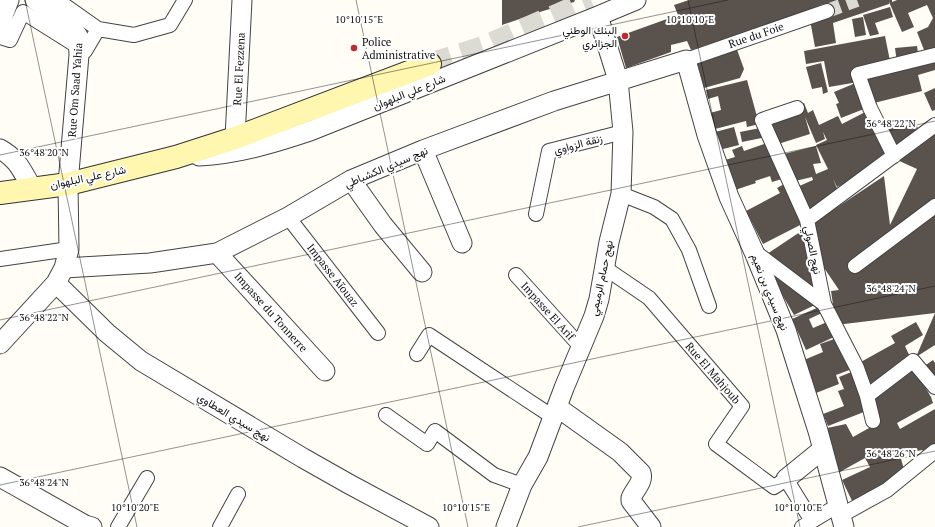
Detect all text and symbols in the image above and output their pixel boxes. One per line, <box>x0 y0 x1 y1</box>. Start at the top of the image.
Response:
text: 10°10'15"E <box>335 13 383 26</box>
text: 10°10'10"E <box>666 13 714 26</box>
street label: Rue du Foie <box>727 19 786 51</box>
place label: البنك الوطني الجزائري <box>562 23 617 53</box>
marker: البنك الوطني الجزائري <box>620 31 630 41</box>
street label: Rue El Fezzena <box>230 32 248 106</box>
place label: Police Administrative <box>362 35 436 62</box>
street label: Rue Om Saad Yahia <box>65 42 85 138</box>
marker: Police Administrative <box>349 43 359 53</box>
street label: شارع علي البلهوان <box>371 71 449 116</box>
text: 36°48'22"N <box>866 117 916 130</box>
street label: زنقة الزواوي <box>552 131 605 160</box>
street label: نهج سيدي الكشباطي <box>342 143 431 194</box>
text: 36°48'20"N <box>19 146 69 159</box>
street label: شارع علي البلهوان <box>49 162 128 195</box>
street label: نهج الصولي <box>798 224 825 276</box>
street label: نهج حمام الرميمي <box>586 239 619 318</box>
street label: Impasse Aĩouaz <box>304 241 362 309</box>
street label: نهج سيدي بن نعيم <box>745 251 792 334</box>
street label: Impasse du Tonnerre <box>231 269 311 355</box>
street label: Impasse El Arif <box>518 279 579 344</box>
text: 36°48'24"N <box>866 282 916 295</box>
text: 36°48'22"N <box>19 311 69 324</box>
street label: Rue El Mahjoub <box>682 339 744 407</box>
street label: نهج سيدي العطاوي <box>193 390 273 447</box>
text: 36°48'26"N <box>866 447 916 460</box>
text: 36°48'24"N <box>19 476 69 489</box>
text: 10°10'20"E <box>111 501 159 514</box>
text: 10°10'15"E <box>442 501 490 514</box>
text: 10°10'10"E <box>774 501 822 514</box>

